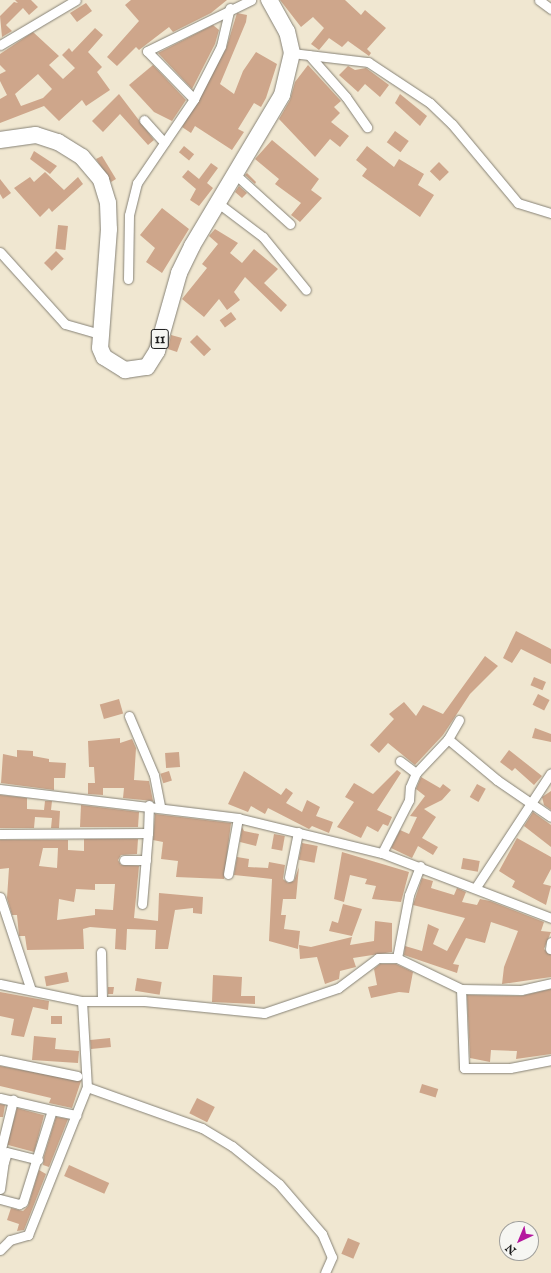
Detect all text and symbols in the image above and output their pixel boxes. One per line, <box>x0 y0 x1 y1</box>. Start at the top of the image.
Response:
road number: 11 <box>150 327 170 351</box>
north arrow <box>499 1221 539 1261</box>
text: N <box>503 1241 520 1257</box>

